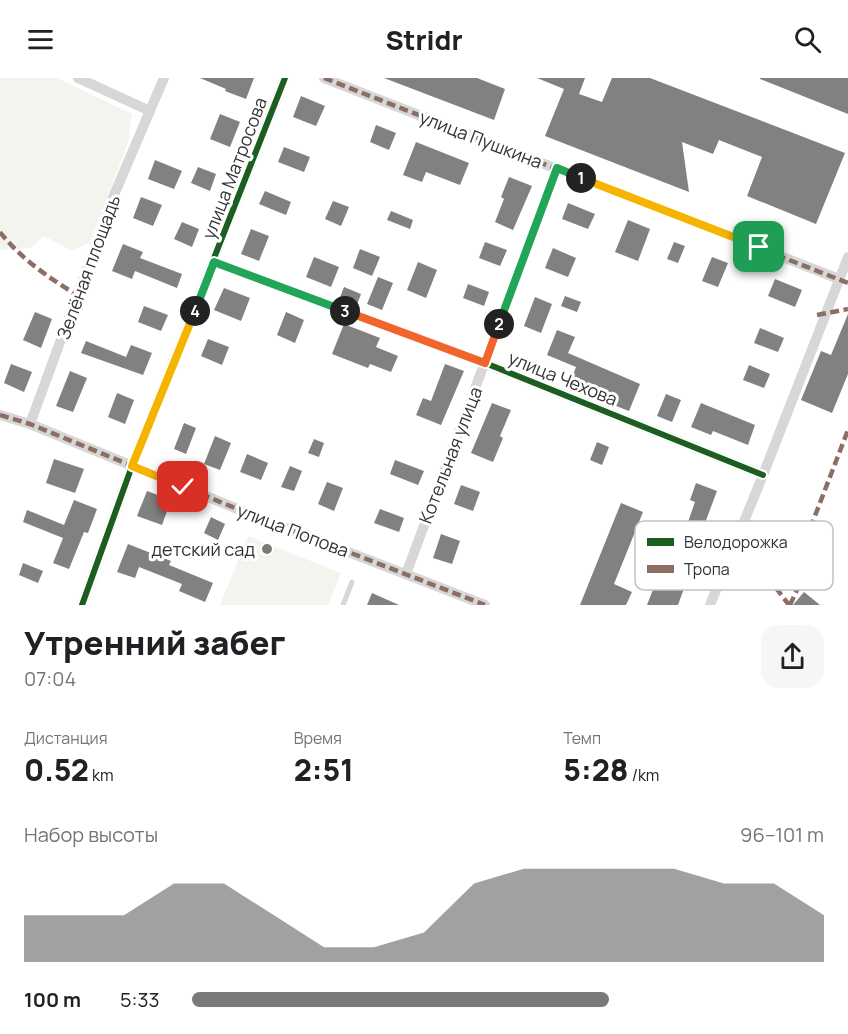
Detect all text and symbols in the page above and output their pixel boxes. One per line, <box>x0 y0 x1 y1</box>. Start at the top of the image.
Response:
text: Stridr <box>385 21 463 58</box>
icon: menu <box>24 23 57 56</box>
icon: search <box>791 23 824 56</box>
street label: улица Матросова <box>196 94 272 242</box>
street label: улица Пушкина <box>416 105 546 173</box>
pin: 1 <box>566 163 596 193</box>
text: 1 <box>577 167 585 189</box>
street label: Зелёная площадь <box>51 192 125 342</box>
pin <box>733 221 784 272</box>
icon: arrive <box>742 230 775 263</box>
pin: 4 <box>180 296 210 326</box>
pin: 3 <box>330 296 360 326</box>
text: 4 <box>190 300 200 322</box>
text: 3 <box>340 300 350 322</box>
pin: 2 <box>484 309 514 339</box>
text: 2 <box>494 313 504 335</box>
street label: улица Чехова <box>505 345 621 411</box>
street label: Котельная улица <box>413 383 487 527</box>
pin <box>157 461 208 512</box>
icon: check <box>166 470 199 503</box>
street label: улица Попова <box>234 498 352 562</box>
legend <box>635 521 833 590</box>
text: Велодорожка <box>684 531 788 553</box>
place label: детский сад <box>151 537 255 561</box>
marker: детский сад <box>260 542 274 556</box>
text: Тропа <box>684 558 730 580</box>
text: Утренний забег <box>24 620 286 665</box>
button: share <box>761 625 824 688</box>
text: 07:04 <box>24 665 76 692</box>
text: Дистанция <box>24 727 108 749</box>
text: Время <box>294 727 342 749</box>
text: Темп <box>563 727 601 749</box>
text: 0.52 <box>24 749 89 790</box>
text: 2:51 <box>294 749 354 790</box>
text: 5:28 <box>563 749 629 790</box>
text: km <box>89 764 114 786</box>
text: /km <box>629 764 659 786</box>
text: Набор высоты <box>24 821 158 848</box>
text: 96–101 m <box>740 821 824 848</box>
text: 100 m <box>24 986 81 1013</box>
text: 5:33 <box>120 986 160 1013</box>

